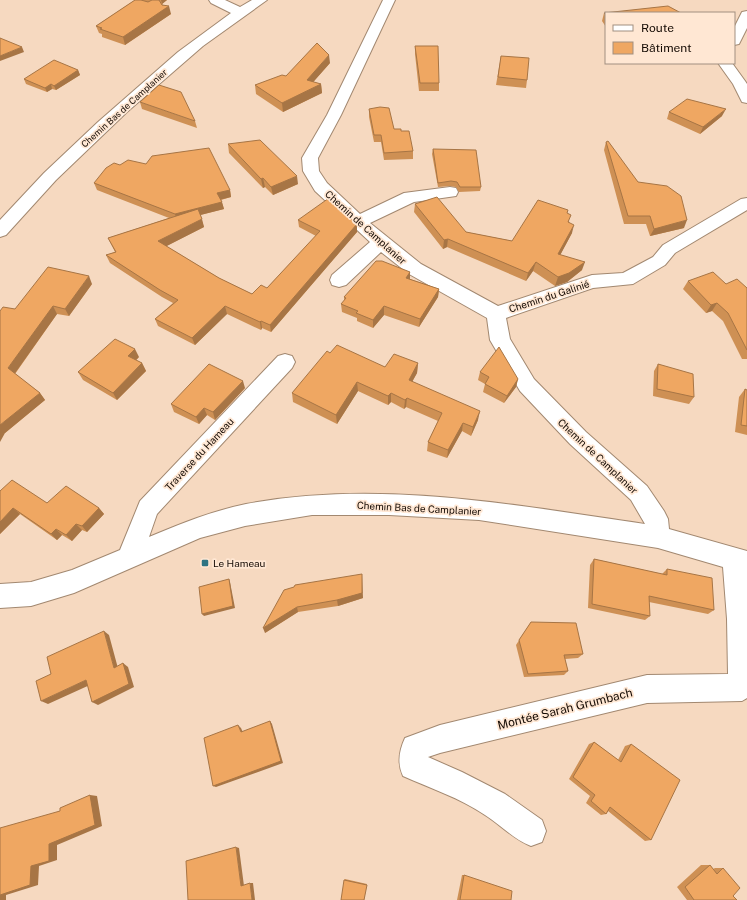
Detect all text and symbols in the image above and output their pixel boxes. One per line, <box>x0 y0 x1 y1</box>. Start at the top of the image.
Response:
legend <box>605 12 735 64</box>
text: Route <box>641 21 674 35</box>
text: Bâtiment <box>641 41 692 55</box>
street label: Chemin Bas de Camplanier <box>79 66 170 150</box>
street label: Chemin de Camplanier <box>323 187 409 267</box>
street label: Chemin du Galinié <box>507 277 591 315</box>
street label: Traverse du Hameau <box>162 415 236 493</box>
street label: Chemin de Camplanier <box>556 416 640 496</box>
street label: Chemin Bas de Camplanier <box>357 499 482 517</box>
place label: Le Hameau <box>213 557 266 569</box>
marker: Le Hameau <box>200 558 210 568</box>
street label: Montée Sarah Grumbach <box>496 685 634 733</box>

